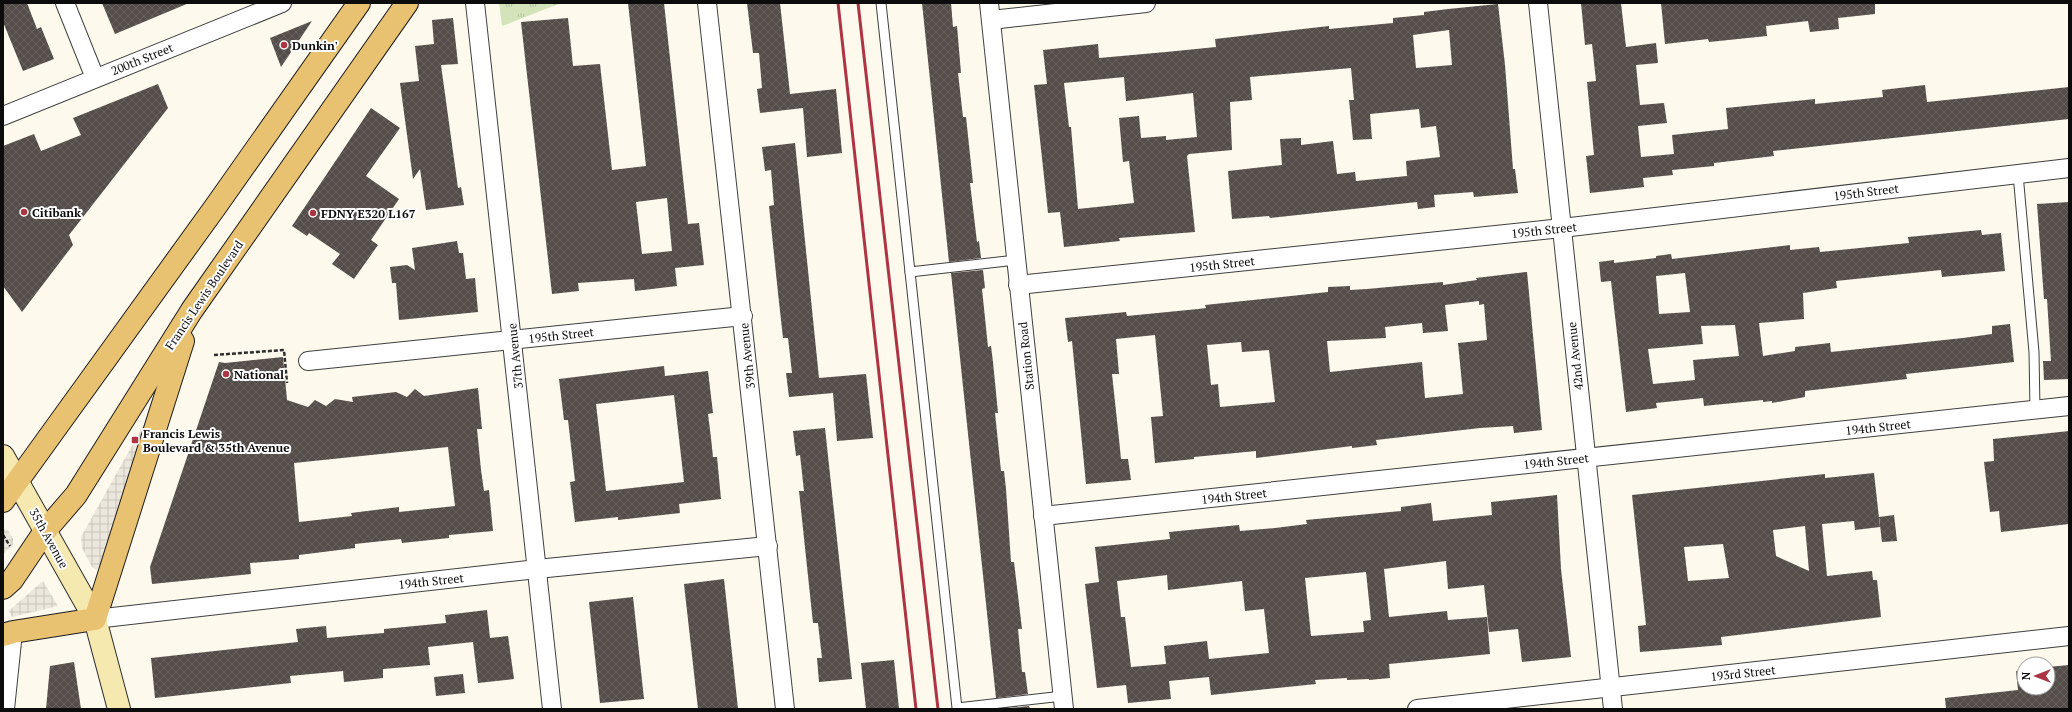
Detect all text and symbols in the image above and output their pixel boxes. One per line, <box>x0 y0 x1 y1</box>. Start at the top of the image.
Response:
place label: Dunkin' <box>292 38 338 53</box>
street label: 200th Street <box>109 40 176 78</box>
marker: Dunkin' <box>279 40 289 50</box>
street label: 195th Street <box>1833 180 1900 203</box>
place label: Citibank <box>32 205 81 220</box>
place label: FDNY E320 L167 <box>321 206 416 221</box>
marker: Citibank <box>19 207 29 217</box>
marker: FDNY E320 L167 <box>308 208 318 218</box>
street label: 195th Street <box>1511 219 1578 241</box>
street label: Francis Lewis Boulevard <box>162 237 246 352</box>
street label: 195th Street <box>1189 253 1256 275</box>
street label: Station Road <box>1015 321 1037 391</box>
street label: 42nd Avenue <box>1564 321 1586 391</box>
street label: 39th Avenue <box>736 322 758 390</box>
street label: 37th Avenue <box>504 323 526 389</box>
street label: 195th Street <box>528 324 595 346</box>
place label: National <box>234 367 284 382</box>
marker: National <box>221 369 231 379</box>
street label: 194th Street <box>1845 416 1912 438</box>
place label: Francis Lewis Boulevard & 35th Avenue <box>143 426 290 455</box>
marker: Francis Lewis Boulevard & 35th Avenue <box>130 435 140 445</box>
street label: 194th Street <box>1523 450 1590 472</box>
street label: 194th Street <box>1201 485 1268 507</box>
street label: 35th Avenue <box>26 505 72 571</box>
street label: 194th Street <box>398 570 465 592</box>
north arrow <box>2016 656 2056 696</box>
street label: 193rd Street <box>1710 662 1777 684</box>
text: N <box>2019 671 2033 680</box>

